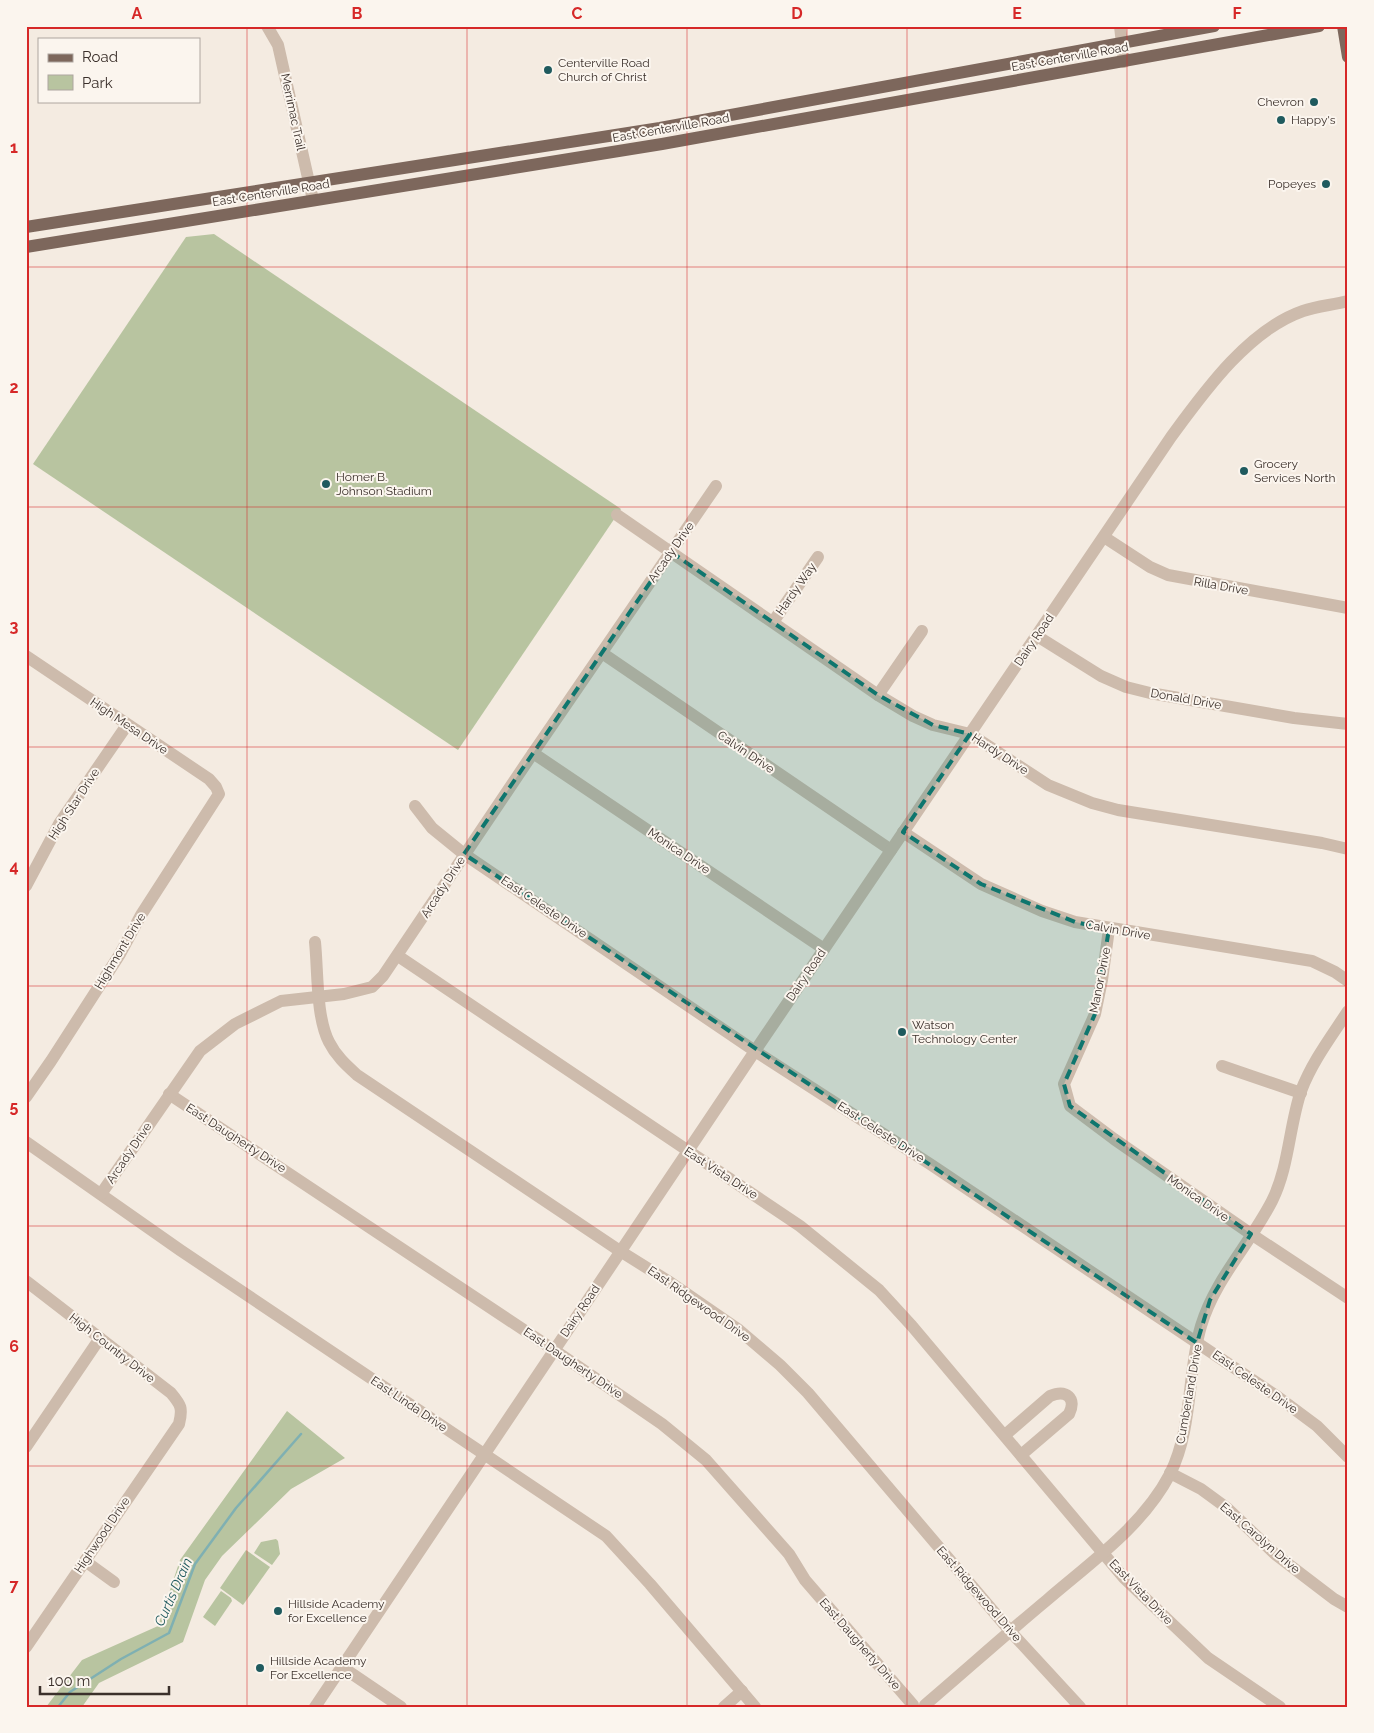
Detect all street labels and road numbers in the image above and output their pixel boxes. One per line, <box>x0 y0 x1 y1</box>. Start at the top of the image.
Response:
street label: East Centerville Road <box>1010 40 1130 74</box>
street label: Merrimac Trail <box>278 72 308 152</box>
street label: East Centerville Road <box>611 111 731 145</box>
street label: East Centerville Road <box>211 177 331 209</box>
street label: Arcady Drive <box>645 519 697 585</box>
street label: Hardy Way <box>773 560 819 618</box>
street label: Rilla Drive <box>1193 574 1249 598</box>
street label: Dairy Road <box>1011 611 1057 669</box>
street label: Donald Drive <box>1149 686 1223 712</box>
street label: High Mesa Drive <box>88 695 170 757</box>
street label: Calvin Drive <box>715 728 777 776</box>
street label: Hardy Drive <box>969 731 1031 777</box>
street label: High Star Drive <box>46 766 102 842</box>
street label: Monica Drive <box>645 825 713 877</box>
street label: Arcady Drive <box>418 854 468 920</box>
street label: East Celeste Drive <box>498 873 590 941</box>
street label: Highmont Drive <box>92 910 148 992</box>
street label: Calvin Drive <box>1085 917 1151 943</box>
street label: Dairy Road <box>783 946 829 1004</box>
street label: Manor Drive <box>1087 946 1113 1014</box>
street label: East Celeste Drive <box>835 1099 927 1165</box>
street label: East Daugherty Drive <box>183 1100 289 1176</box>
street label: Arcady Drive <box>103 1120 155 1186</box>
street label: East Vista Drive <box>682 1144 760 1202</box>
street label: Monica Drive <box>1164 1172 1232 1224</box>
street label: East Ridgewood Drive <box>645 1263 753 1345</box>
street label: Dairy Road <box>557 1282 603 1340</box>
street label: High Country Drive <box>67 1310 157 1386</box>
street label: East Daugherty Drive <box>521 1325 625 1401</box>
street label: Cumberland Drive <box>1173 1343 1205 1445</box>
street label: East Celeste Drive <box>1210 1347 1300 1417</box>
street label: East Linda Drive <box>368 1373 450 1435</box>
street label: Highwood Drive <box>71 1494 133 1576</box>
street label: East Carolyn Drive <box>1217 1500 1303 1576</box>
street label: East Ridgewood Drive <box>934 1543 1024 1645</box>
street label: East Vista Drive <box>1106 1557 1176 1627</box>
street label: East Daugherty Drive <box>817 1595 903 1693</box>

